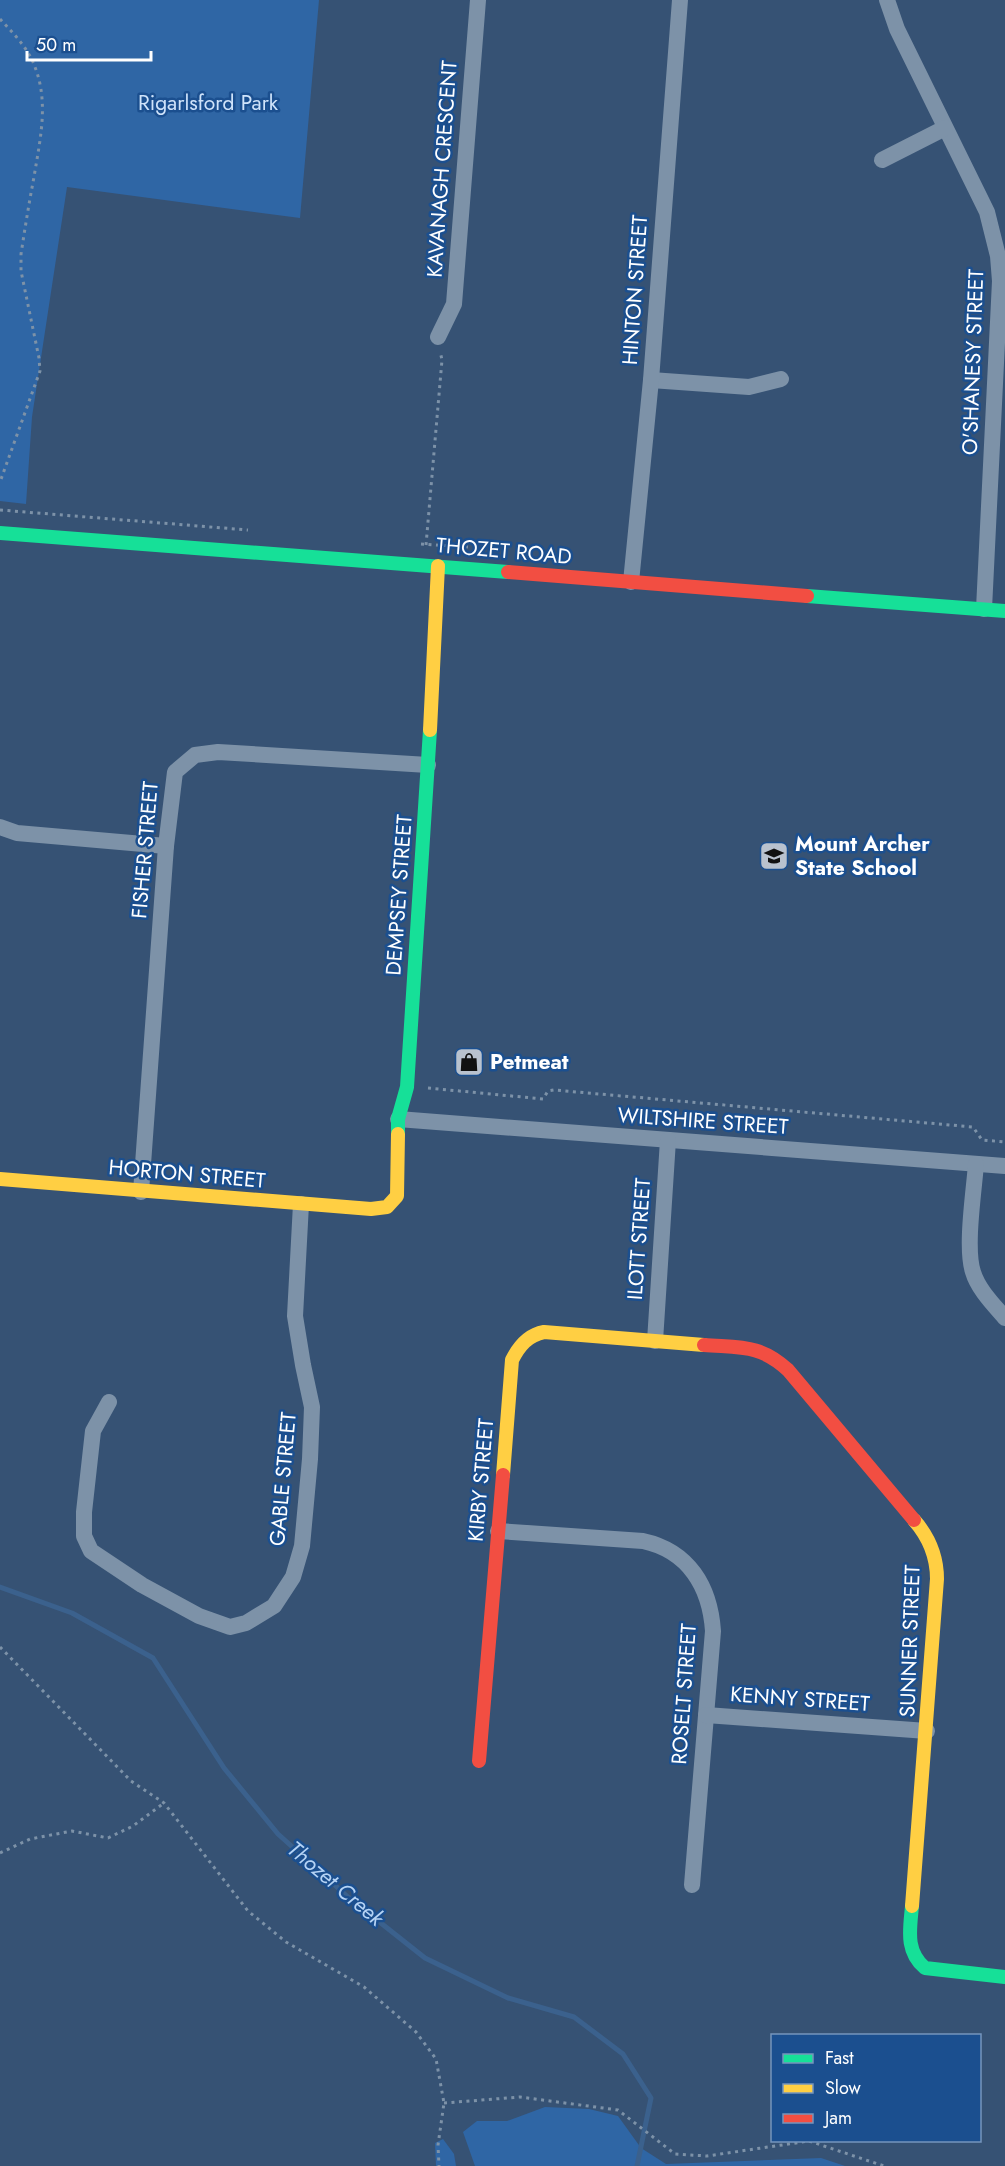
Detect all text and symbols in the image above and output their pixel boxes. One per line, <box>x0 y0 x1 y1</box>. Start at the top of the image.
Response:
scale bar <box>27 24 152 62</box>
text: 50 m <box>36 32 76 58</box>
street label: KAVANAGH CRESCENT <box>419 59 465 279</box>
park label: Rigarlsford Park <box>138 88 279 118</box>
street label: HINTON STREET <box>615 214 655 366</box>
street label: O'SHANESY STREET <box>955 268 991 456</box>
street label: THOZET ROAD <box>435 530 573 572</box>
street label: FISHER STREET <box>124 780 166 920</box>
street label: DEMPSEY STREET <box>378 813 420 977</box>
place label: Mount Archer State School <box>795 829 930 883</box>
school or university icon: Mount Archer State School <box>758 840 790 872</box>
shop icon: Petmeat <box>453 1046 485 1078</box>
place label: Petmeat <box>490 1047 569 1077</box>
street label: WILTSHIRE STREET <box>617 1100 789 1142</box>
street label: HORTON STREET <box>107 1152 267 1196</box>
street label: ILOTT STREET <box>620 1177 658 1301</box>
street label: GABLE STREET <box>262 1411 304 1547</box>
street label: KIRBY STREET <box>461 1417 501 1543</box>
street label: SUNNER STREET <box>892 1564 928 1718</box>
street label: ROSELT STREET <box>664 1622 704 1766</box>
street label: KENNY STREET <box>729 1679 871 1719</box>
water label: Thozet Creek <box>281 1833 393 1934</box>
legend <box>771 2034 981 2142</box>
text: Fast <box>825 2045 854 2071</box>
text: Slow <box>825 2075 862 2101</box>
text: Jam <box>823 2105 852 2131</box>

